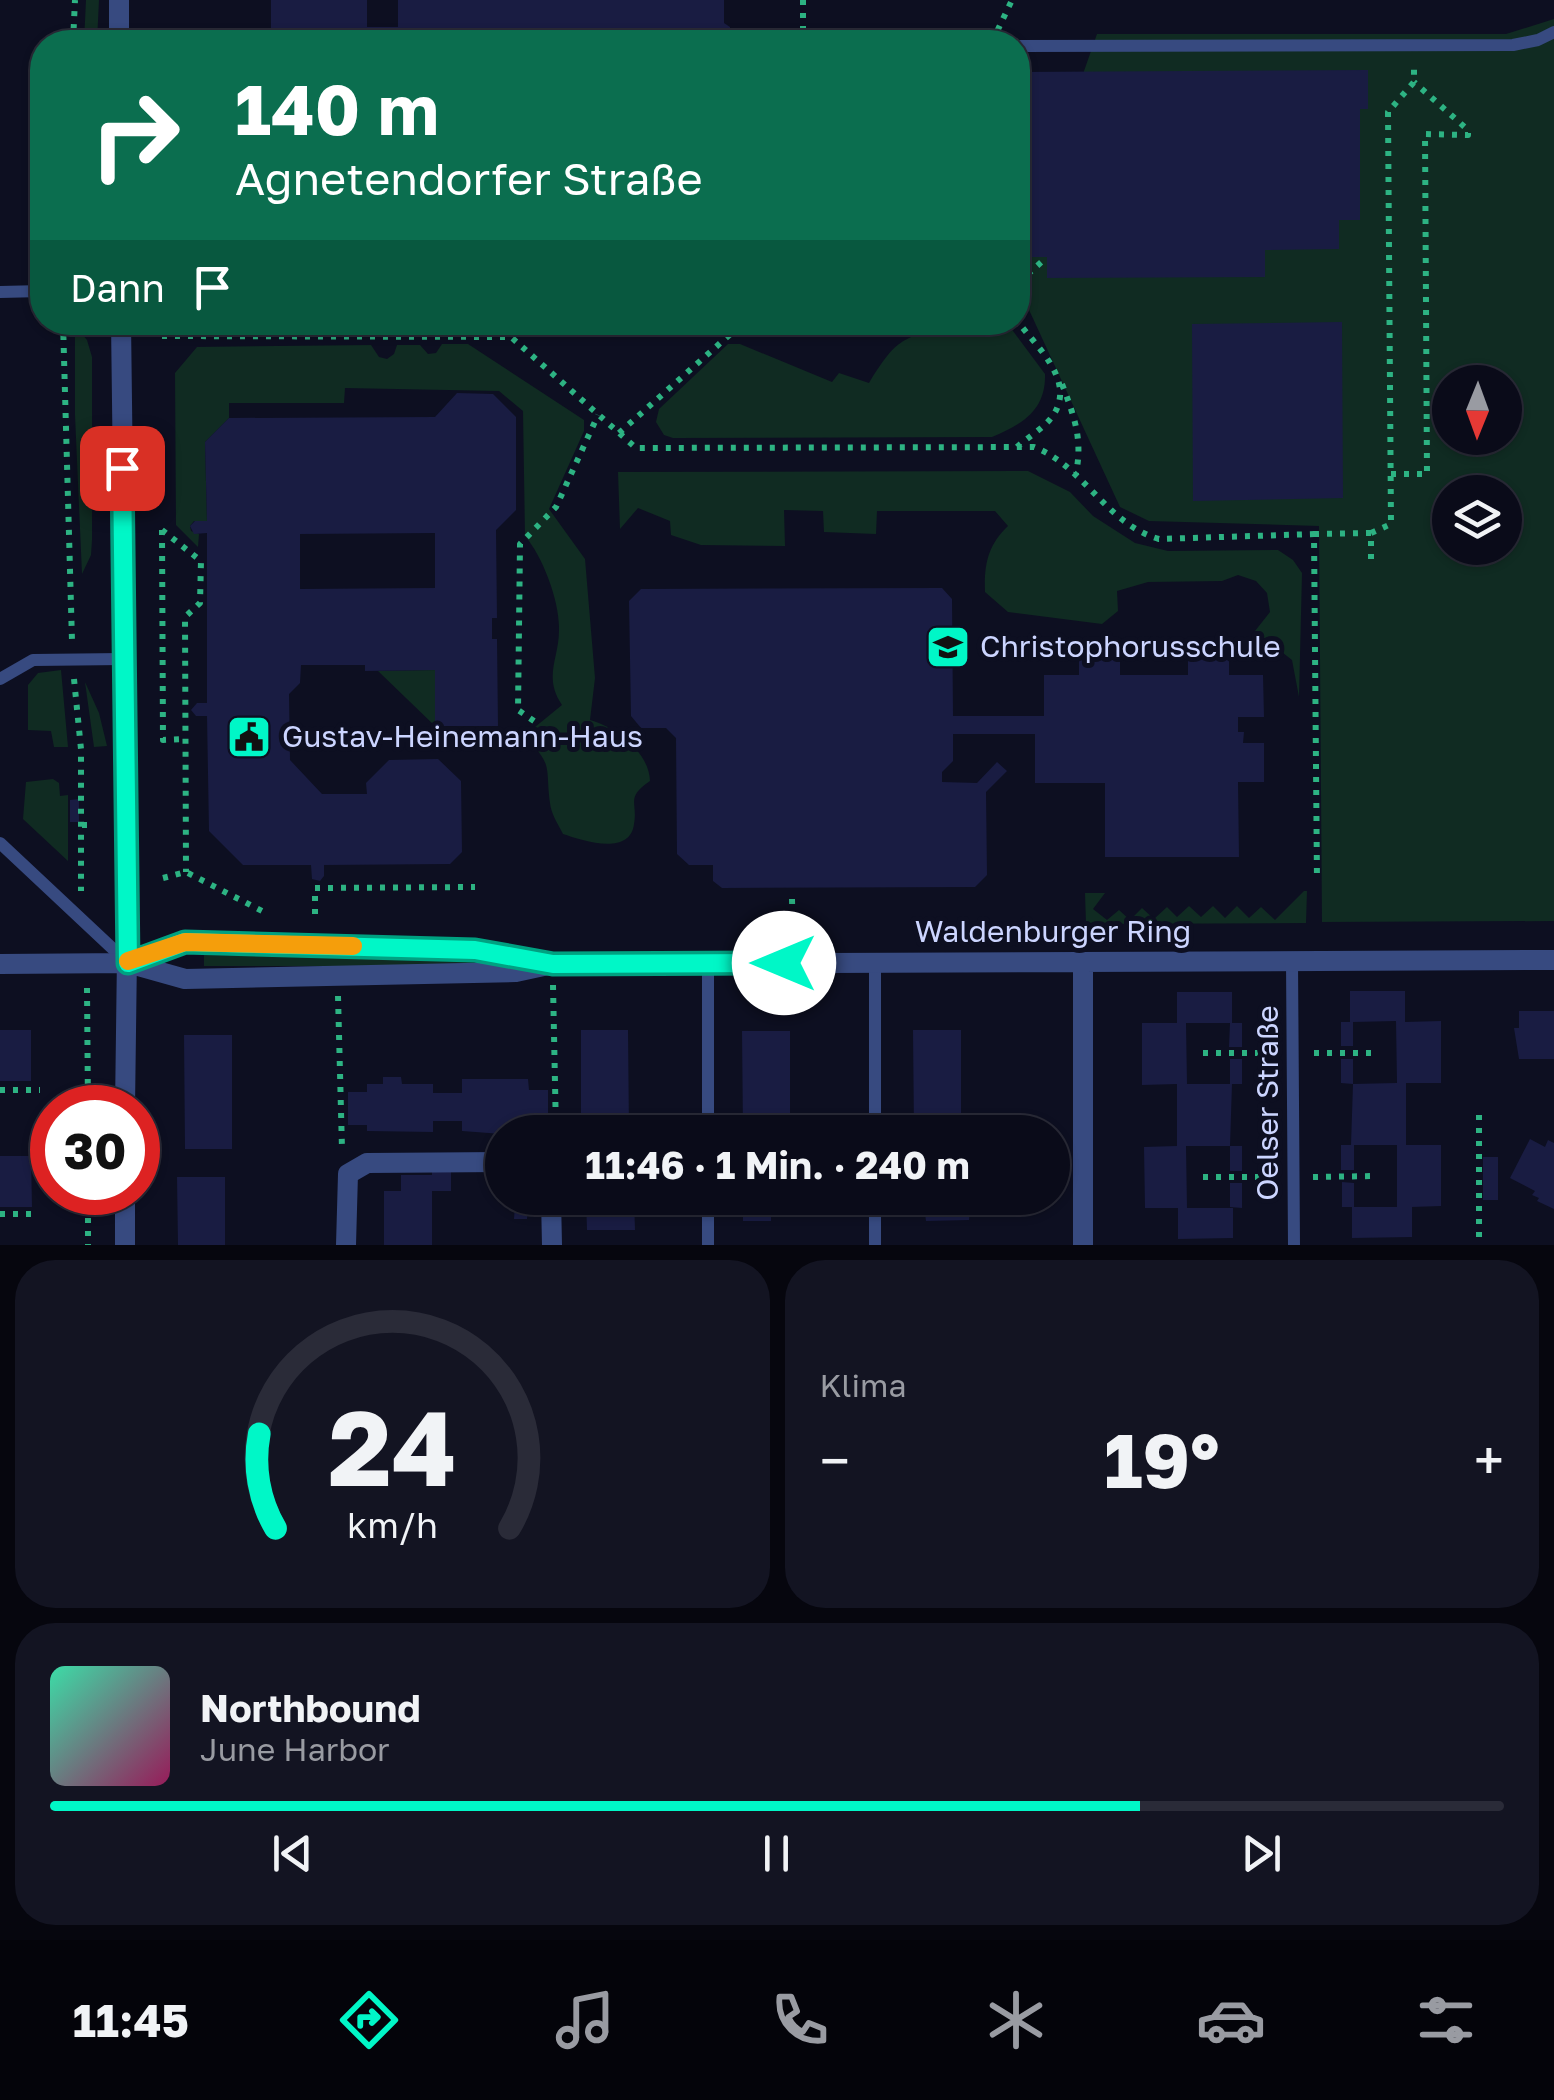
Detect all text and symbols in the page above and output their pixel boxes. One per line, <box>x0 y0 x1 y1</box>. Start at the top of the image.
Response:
text: 140 m <box>235 66 439 150</box>
icon: right <box>70 70 200 200</box>
text: Agnetendorfer Straße <box>235 151 703 205</box>
icon: arrive <box>185 260 240 315</box>
text: Dann <box>70 265 165 310</box>
north arrow <box>1432 365 1522 455</box>
map controls <box>1432 365 1522 565</box>
pin <box>80 426 165 511</box>
icon: arrive <box>95 441 150 496</box>
button: layers <box>1432 475 1522 565</box>
school or university icon: Christophorusschule <box>925 624 971 670</box>
place label: Christophorusschule <box>980 628 1281 664</box>
public building icon: Gustav-Heinemann-Haus <box>226 714 272 760</box>
place label: Gustav-Heinemann-Haus <box>282 718 643 754</box>
position arrow <box>732 911 836 1015</box>
street label: Waldenburger Ring <box>915 913 1191 949</box>
street label: Oelser Straße <box>1249 1005 1285 1201</box>
speed limit sign: 30 <box>30 1085 160 1215</box>
text: 11:46 · 1 Min. · 240 m <box>585 1142 970 1187</box>
text: Klima <box>820 1366 906 1404</box>
text: 24 <box>328 1384 456 1509</box>
text: 19° <box>1104 1414 1220 1505</box>
text: − <box>820 1427 850 1493</box>
text: + <box>1474 1427 1504 1493</box>
text: km/h <box>347 1503 438 1546</box>
text: Northbound <box>200 1685 421 1730</box>
text: June Harbor <box>200 1730 390 1768</box>
icon: previous <box>265 1826 320 1881</box>
icon: pause <box>749 1826 804 1881</box>
icon: next <box>1234 1826 1289 1881</box>
icon: directions <box>334 1985 404 2055</box>
icon: music <box>550 1985 620 2055</box>
icon: phone <box>765 1985 835 2055</box>
icon: climate <box>981 1985 1051 2055</box>
icon: car <box>1196 1985 1266 2055</box>
icon: filters <box>1411 1985 1481 2055</box>
text: 11:45 <box>73 1993 189 2047</box>

